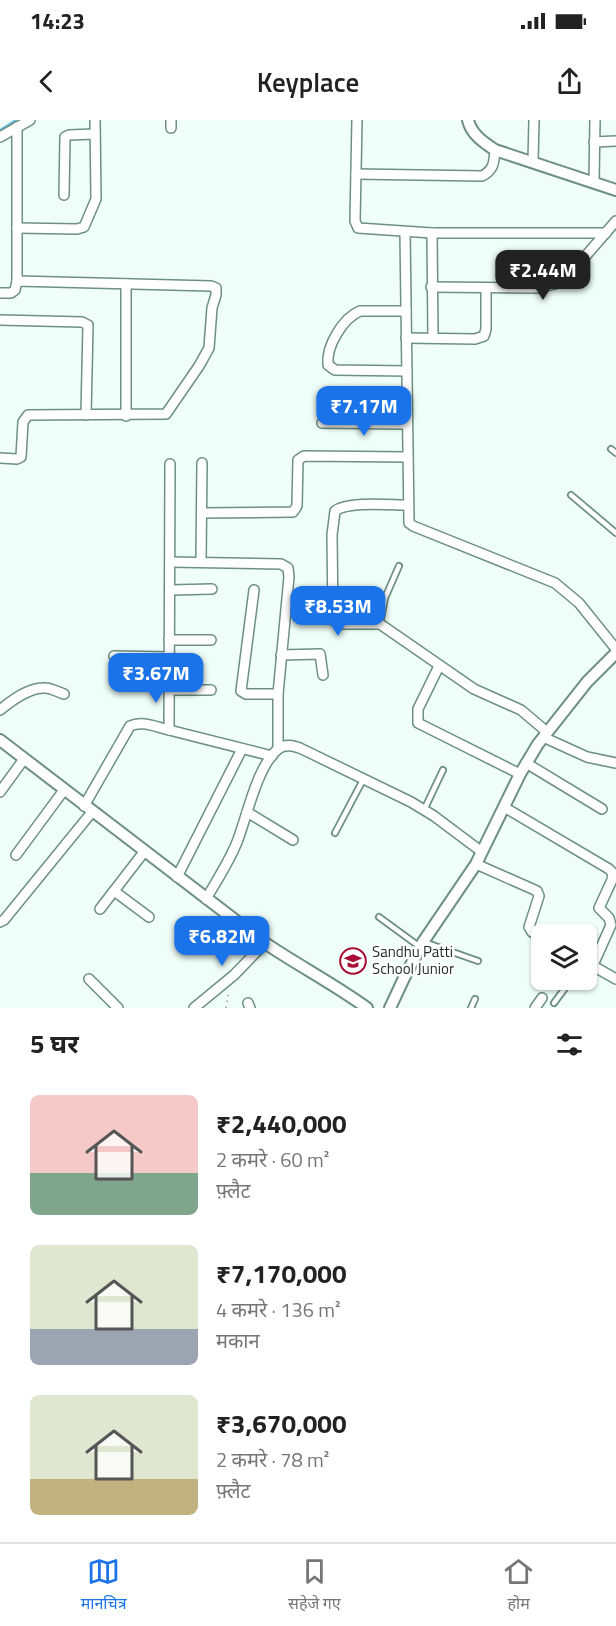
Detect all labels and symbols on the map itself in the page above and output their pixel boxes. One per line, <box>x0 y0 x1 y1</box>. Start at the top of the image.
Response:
pin: ₹2.44M <box>494 250 592 301</box>
pin: ₹7.17M <box>315 386 413 437</box>
pin: ₹8.53M <box>289 586 387 637</box>
pin: ₹3.67M <box>107 653 205 704</box>
pin: ₹6.82M <box>173 916 271 967</box>
place label: Sandhu Patti School Junior <box>372 940 454 980</box>
school or university icon: Sandhu Patti School Junior <box>338 946 368 976</box>

